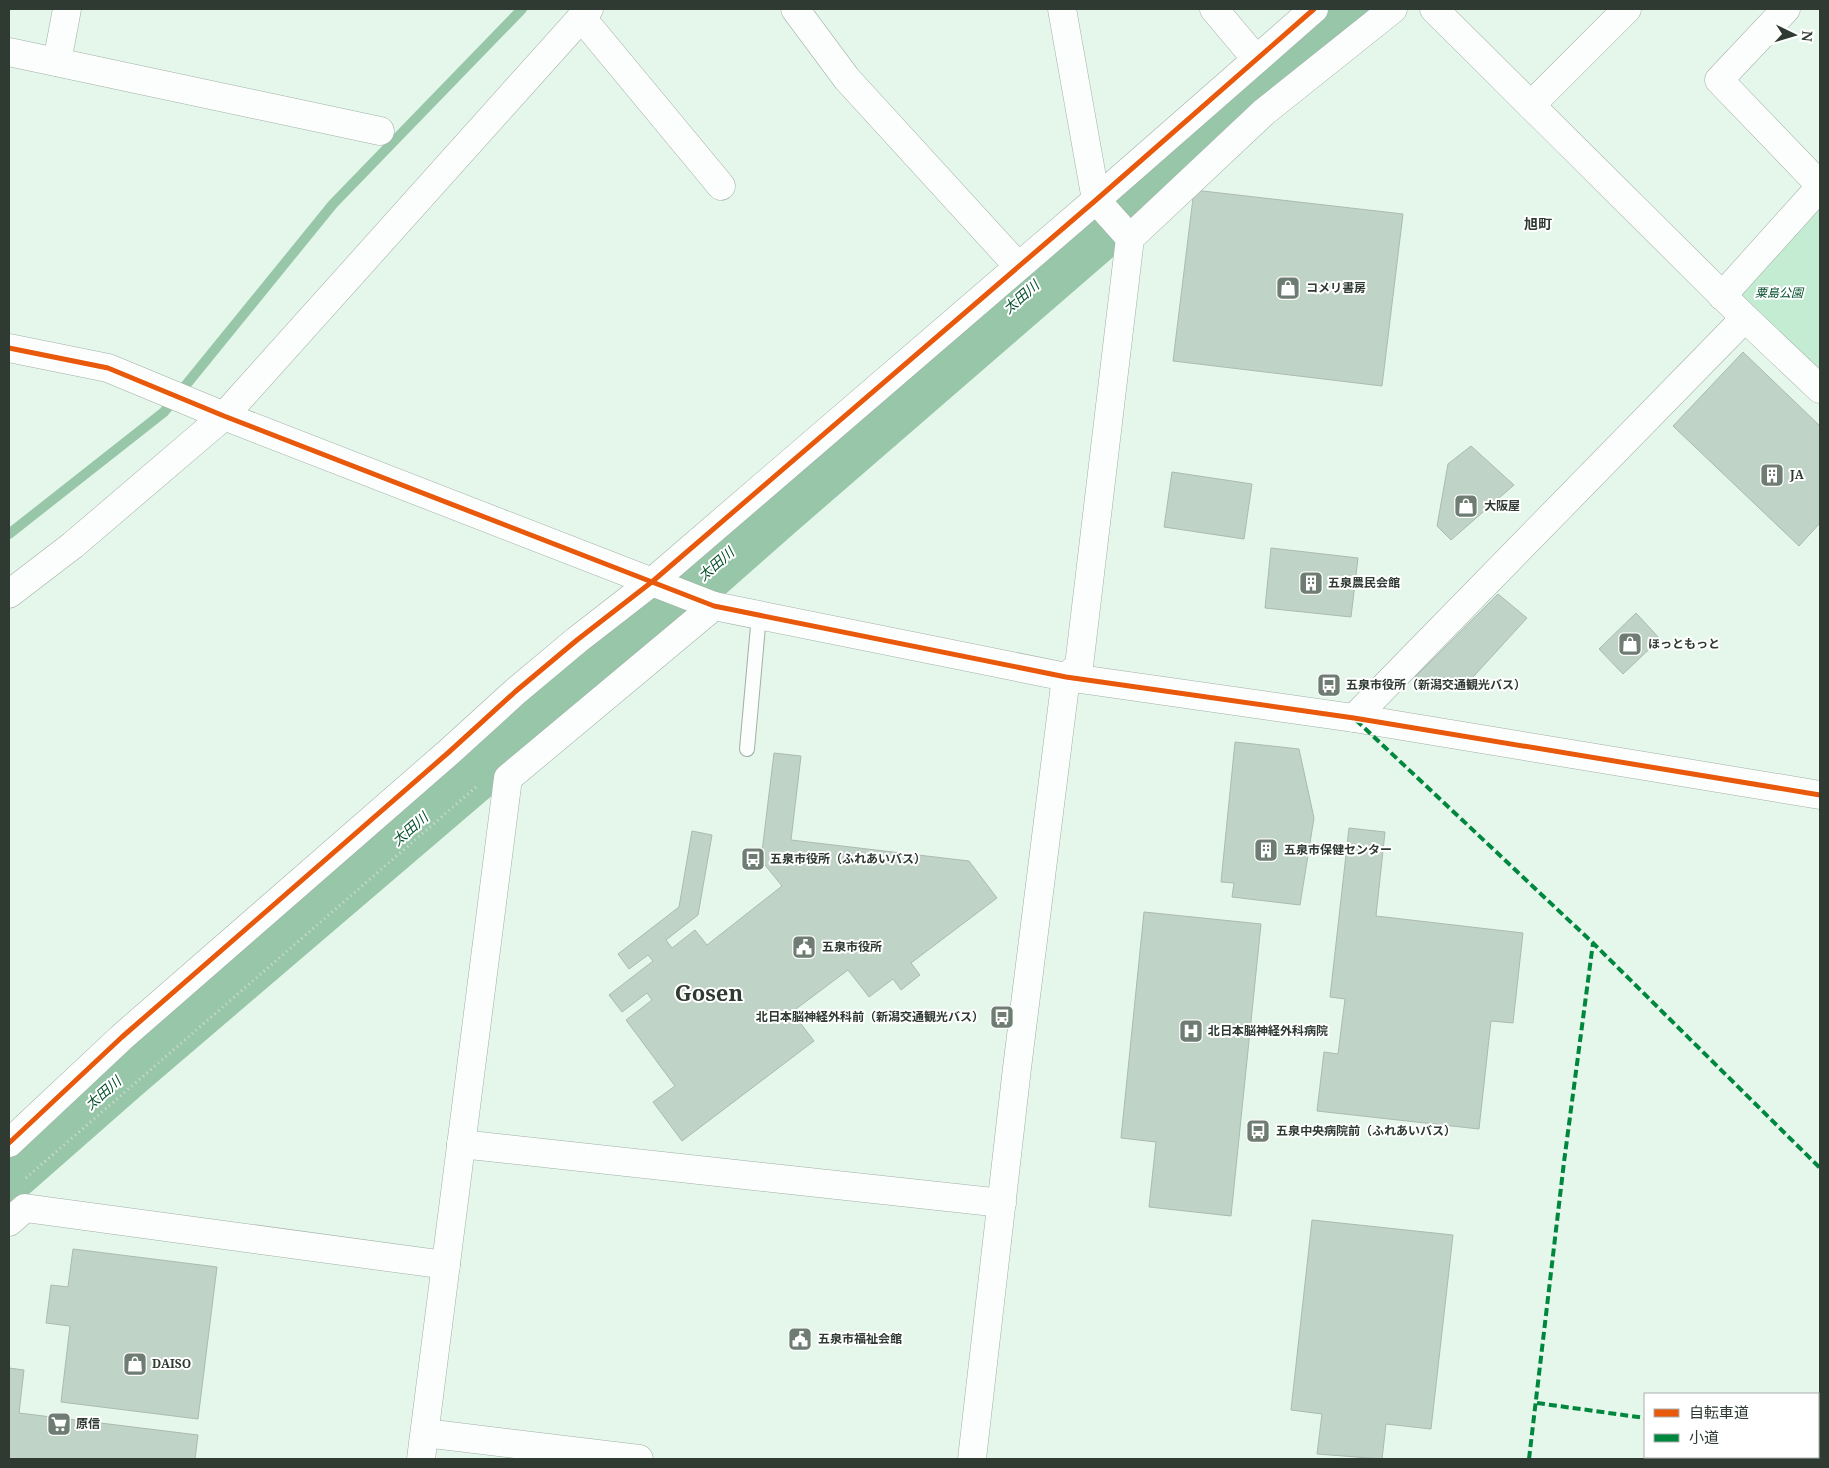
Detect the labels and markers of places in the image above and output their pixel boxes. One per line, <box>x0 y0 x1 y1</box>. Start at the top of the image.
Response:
shop icon: コメリ書房 <box>1275 275 1301 301</box>
place label: コメリ書房 <box>1306 279 1366 296</box>
building icon: JA <box>1759 462 1785 488</box>
place label: JA <box>1789 466 1805 483</box>
shop icon: 大阪屋 <box>1453 493 1479 519</box>
place label: 大阪屋 <box>1484 497 1520 514</box>
building icon: 五泉農民会館 <box>1298 570 1324 596</box>
place label: 五泉農民会館 <box>1328 574 1400 591</box>
shop icon: ほっともっと <box>1617 631 1643 657</box>
place label: ほっともっと <box>1648 635 1720 652</box>
bus stop icon: 五泉市役所（新潟交通観光バス） <box>1316 672 1342 698</box>
place label: 五泉市役所（新潟交通観光バス） <box>1346 676 1526 693</box>
building icon: 五泉市保健センター <box>1253 837 1279 863</box>
place label: 五泉市保健センター <box>1284 841 1392 858</box>
bus stop icon: 五泉市役所（ふれあいバス） <box>740 846 766 872</box>
place label: 五泉市役所（ふれあいバス） <box>770 850 926 867</box>
public building icon: 五泉市役所 <box>791 934 817 960</box>
place label: 五泉市役所 <box>822 938 882 955</box>
bus stop icon: 北日本脳神経外科前（新潟交通観光バス） <box>989 1004 1015 1030</box>
place label: 北日本脳神経外科前（新潟交通観光バス） <box>756 1008 984 1025</box>
hospital icon: 北日本脳神経外科病院 <box>1178 1018 1204 1044</box>
place label: 北日本脳神経外科病院 <box>1208 1022 1328 1039</box>
bus stop icon: 五泉中央病院前（ふれあいバス） <box>1245 1118 1271 1144</box>
place label: 五泉中央病院前（ふれあいバス） <box>1276 1122 1456 1139</box>
public building icon: 五泉市福祉会館 <box>787 1326 813 1352</box>
place label: 五泉市福祉会館 <box>818 1330 902 1347</box>
shop icon: DAISO <box>122 1351 148 1377</box>
place label: DAISO <box>152 1355 191 1372</box>
supermarket icon: 原信 <box>46 1411 72 1437</box>
place label: 原信 <box>76 1415 100 1432</box>

